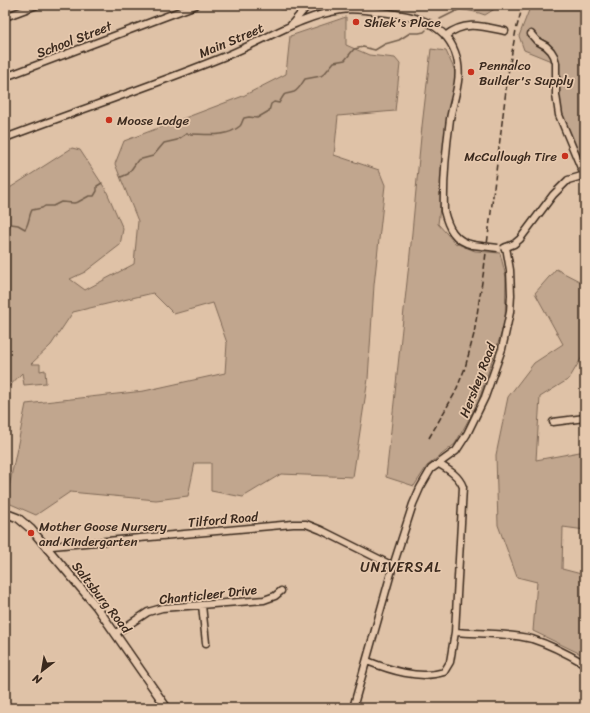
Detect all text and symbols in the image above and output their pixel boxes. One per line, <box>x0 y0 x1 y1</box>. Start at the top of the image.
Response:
place label: Shiek's Place <box>364 11 441 34</box>
street label: School Street <box>33 14 116 64</box>
street label: Main Street <box>195 16 268 65</box>
marker: Shiek's Place <box>351 17 361 27</box>
place label: Pennalco Builder's Supply <box>479 54 574 92</box>
marker: Pennalco Builder's Supply <box>466 67 476 77</box>
place label: Moose Lodge <box>117 109 189 132</box>
marker: Moose Lodge <box>104 115 114 125</box>
place label: McCullough Tire <box>464 145 557 168</box>
marker: McCullough Tire <box>560 151 570 161</box>
street label: Hershey Road <box>453 338 503 421</box>
street label: Tilford Road <box>187 505 260 534</box>
place label: Mother Goose Nursery and Kindergarten <box>39 515 167 553</box>
marker: Mother Goose Nursery and Kindergarten <box>26 528 36 538</box>
district label: UNIVERSAL <box>360 555 442 580</box>
street label: Saltsburg Road <box>66 556 138 639</box>
street label: Chanticleer Drive <box>158 578 258 611</box>
north arrow <box>22 651 62 691</box>
text: N <box>29 669 46 690</box>

